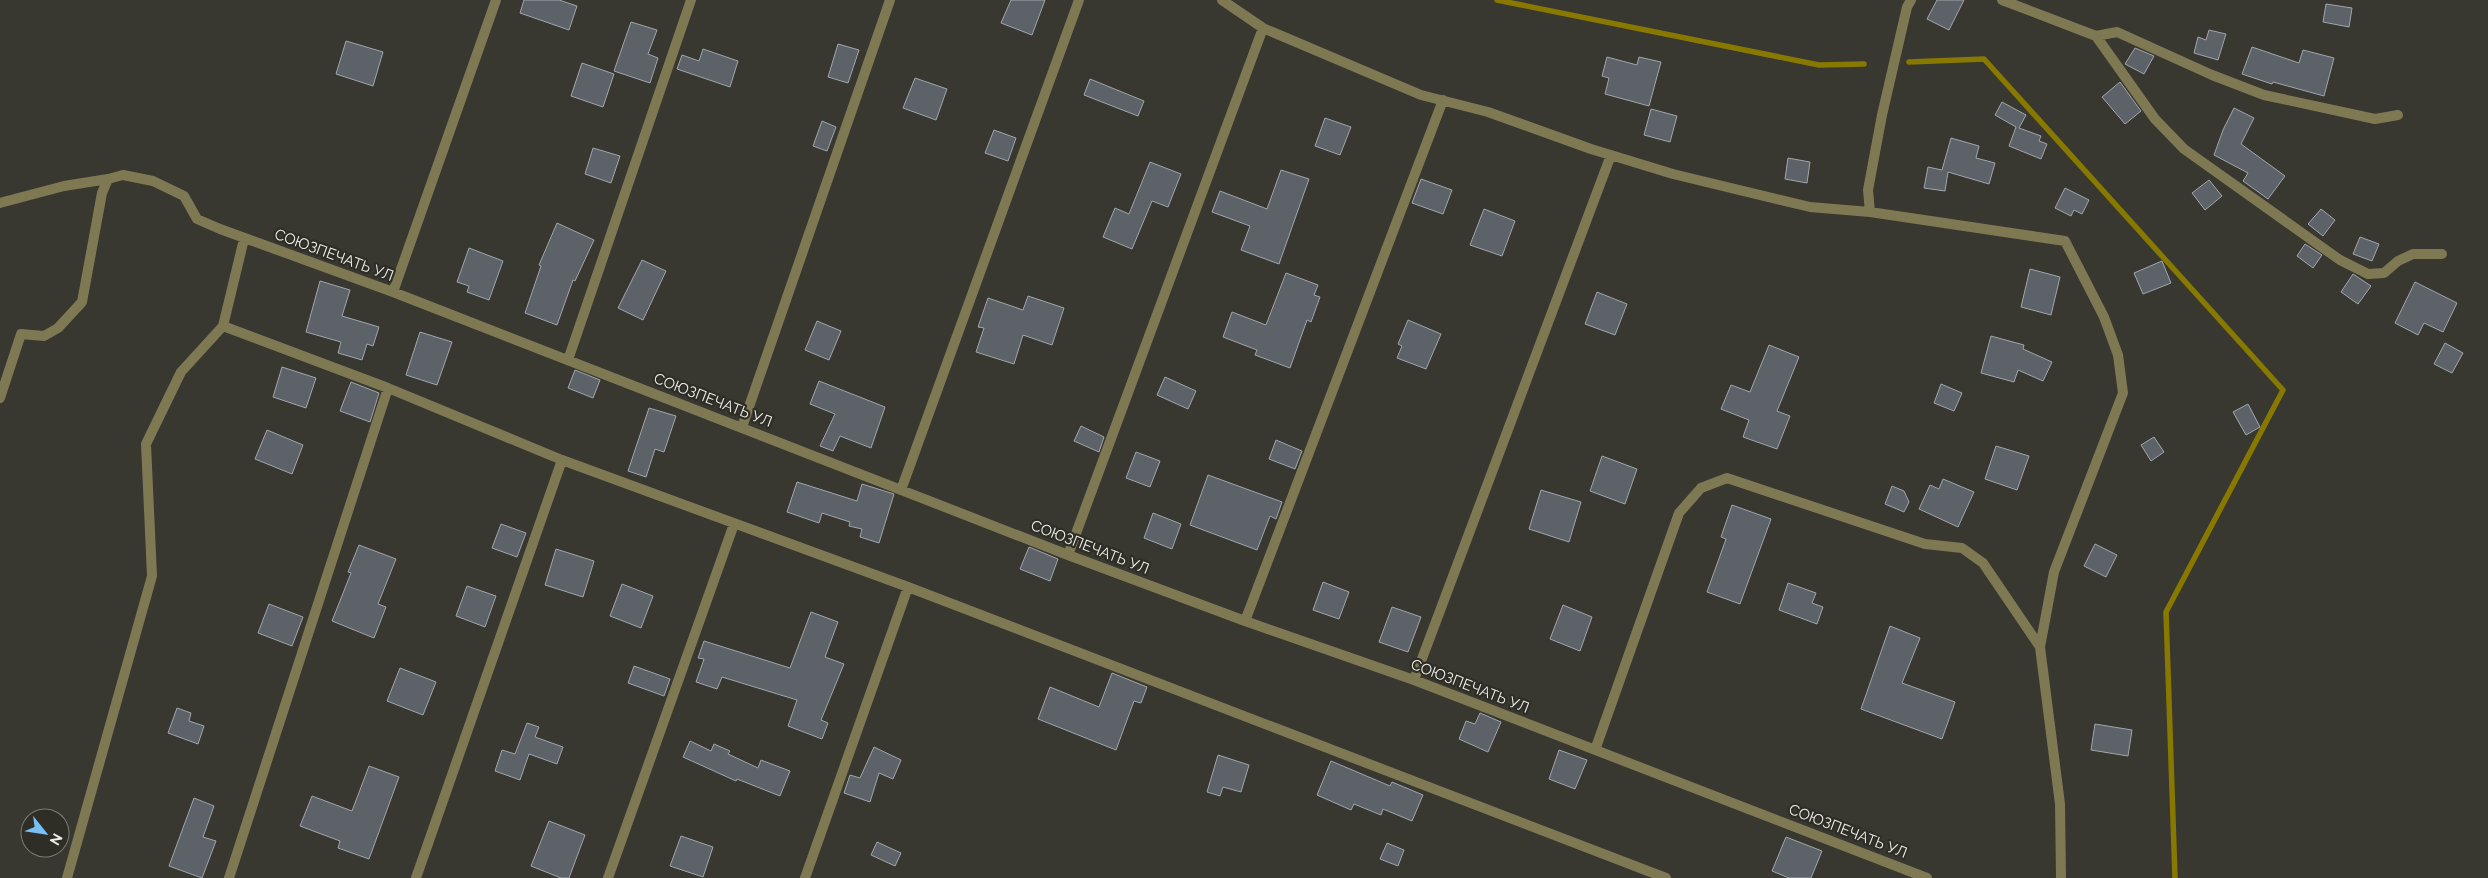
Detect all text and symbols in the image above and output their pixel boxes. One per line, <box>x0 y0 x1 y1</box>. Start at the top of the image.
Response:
street label: СОЮЗПЕЧАТЬ УЛ <box>272 225 396 285</box>
street label: СОЮЗПЕЧАТЬ УЛ <box>651 369 775 431</box>
street label: СОЮЗПЕЧАТЬ УЛ <box>1028 516 1152 578</box>
street label: СОЮЗПЕЧАТЬ УЛ <box>1408 655 1532 717</box>
street label: СОЮЗПЕЧАТЬ УЛ <box>1786 800 1910 862</box>
north arrow <box>20 808 70 858</box>
text: N <box>47 831 66 848</box>

